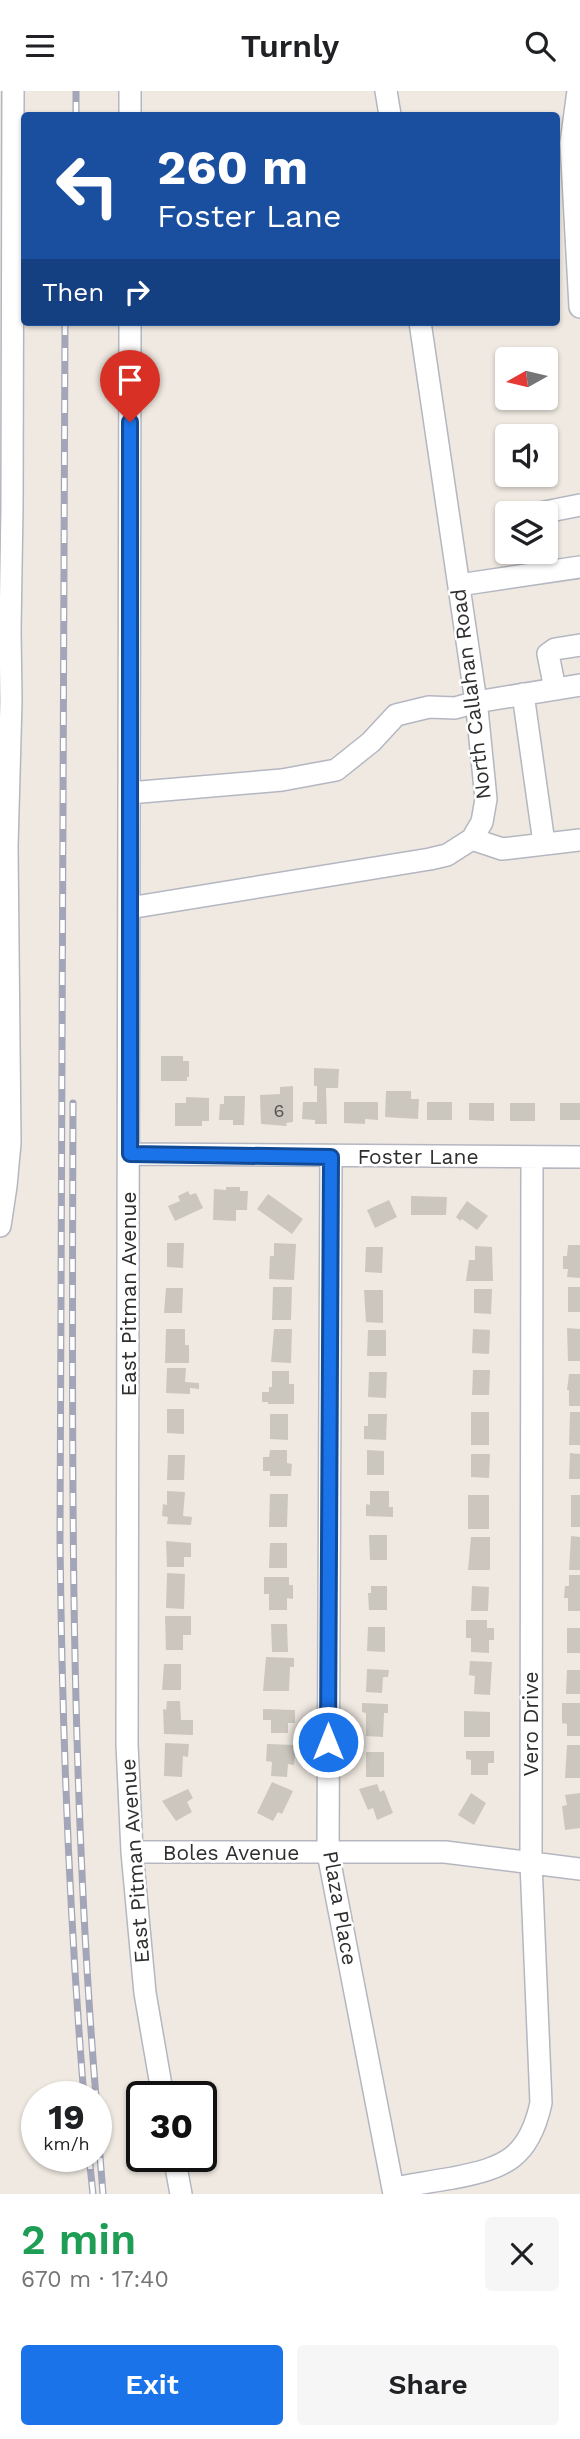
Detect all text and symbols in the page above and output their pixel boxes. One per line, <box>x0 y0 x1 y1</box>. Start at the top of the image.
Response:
icon: menu <box>21 27 59 65</box>
text: Turnly <box>241 27 339 65</box>
icon: search <box>521 27 559 65</box>
text: 260 m <box>157 138 308 196</box>
icon: left <box>42 140 133 231</box>
text: Foster Lane <box>157 197 341 235</box>
icon: right <box>118 273 156 311</box>
text: Then <box>42 277 104 307</box>
north arrow <box>495 347 558 409</box>
map controls <box>495 347 558 564</box>
pin <box>100 350 160 422</box>
icon: arrive <box>111 361 149 399</box>
button: sound <box>495 424 558 487</box>
button: layers <box>495 501 558 564</box>
street label: North Callahan Road <box>445 587 496 801</box>
house number: 6 <box>274 1100 284 1121</box>
street label: Foster Lane <box>357 1144 479 1169</box>
street label: East Pitman Avenue <box>116 1191 141 1397</box>
street label: Vero Drive <box>518 1672 543 1776</box>
position arrow <box>291 1705 365 1779</box>
street label: East Pitman Avenue <box>115 1758 154 1964</box>
street label: Boles Avenue <box>163 1840 299 1865</box>
street label: Plaza Place <box>318 1849 363 1967</box>
speed limit sign: 30 <box>126 2081 217 2172</box>
text: 19 <box>48 2096 85 2138</box>
text: km/h <box>43 2133 90 2154</box>
text: 2 min <box>21 2215 136 2264</box>
button: close <box>485 2217 559 2291</box>
text: 670 m · 17:40 <box>21 2266 169 2293</box>
button: Exit <box>21 2345 283 2425</box>
button: Share <box>297 2345 559 2425</box>

